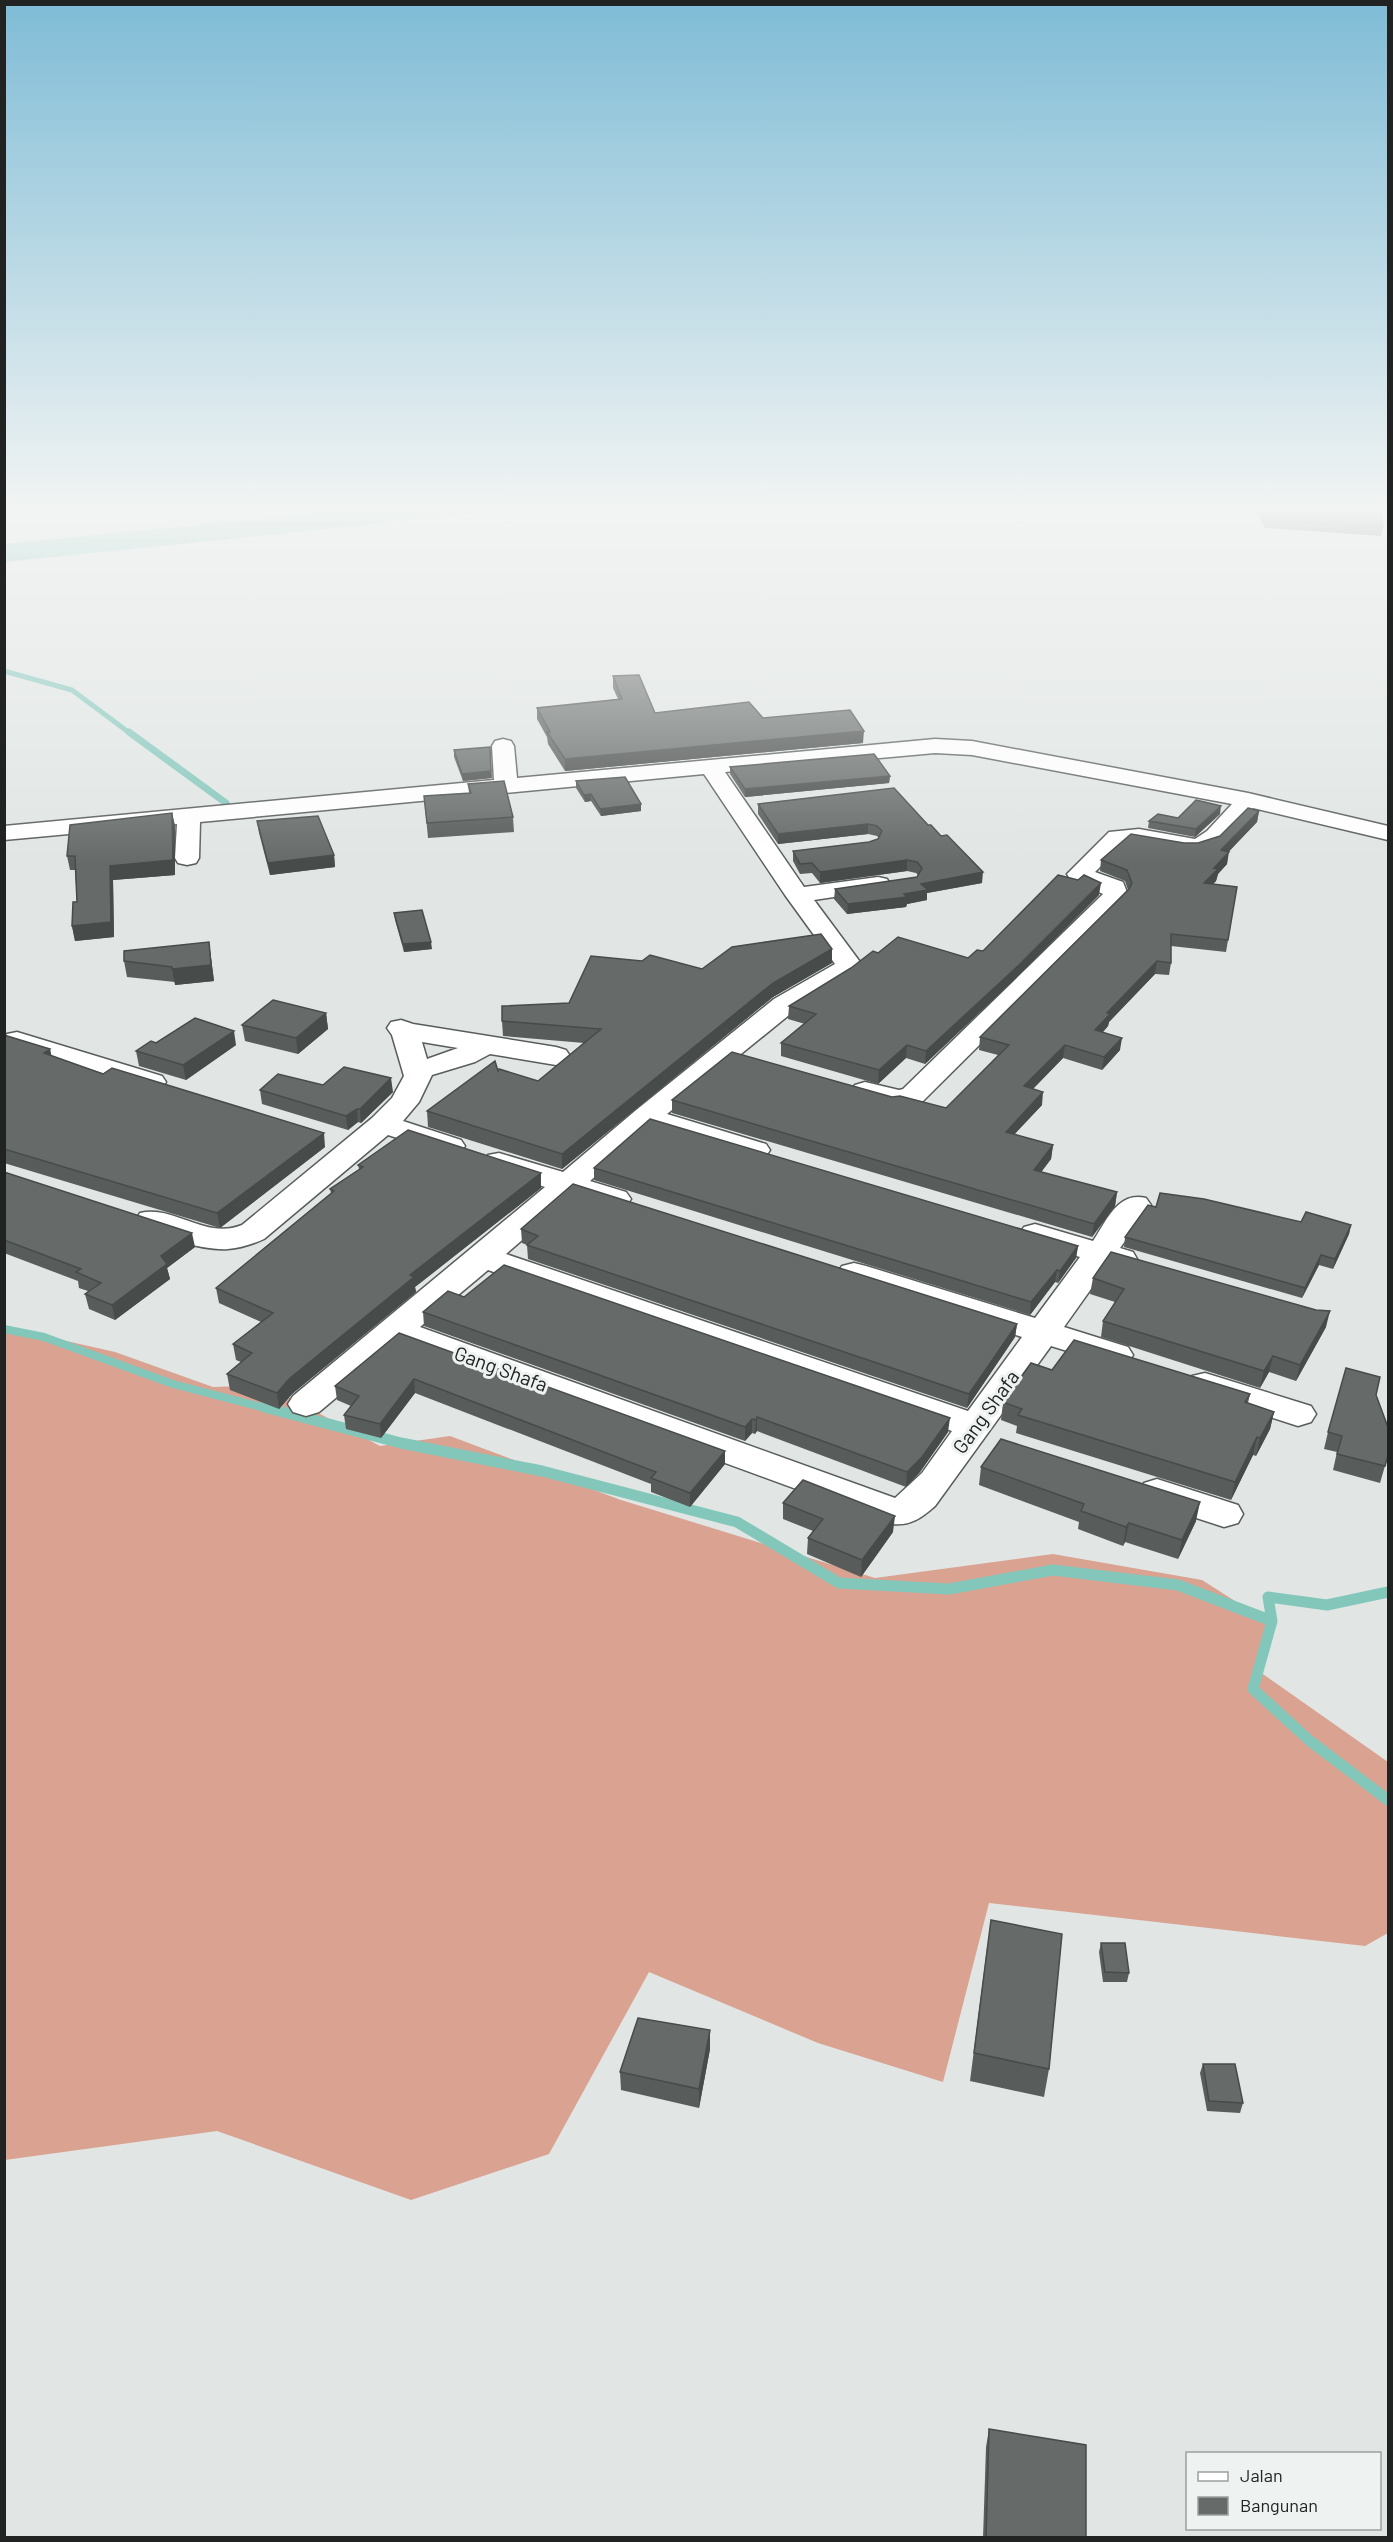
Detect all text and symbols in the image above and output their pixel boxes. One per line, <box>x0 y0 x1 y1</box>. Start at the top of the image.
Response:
street label: Gang Shafa <box>451 1340 551 1396</box>
street label: Gang Shafa <box>947 1365 1024 1458</box>
legend <box>1186 2452 1381 2530</box>
text: Jalan <box>1240 2464 1283 2486</box>
text: Bangunan <box>1240 2494 1318 2516</box>

